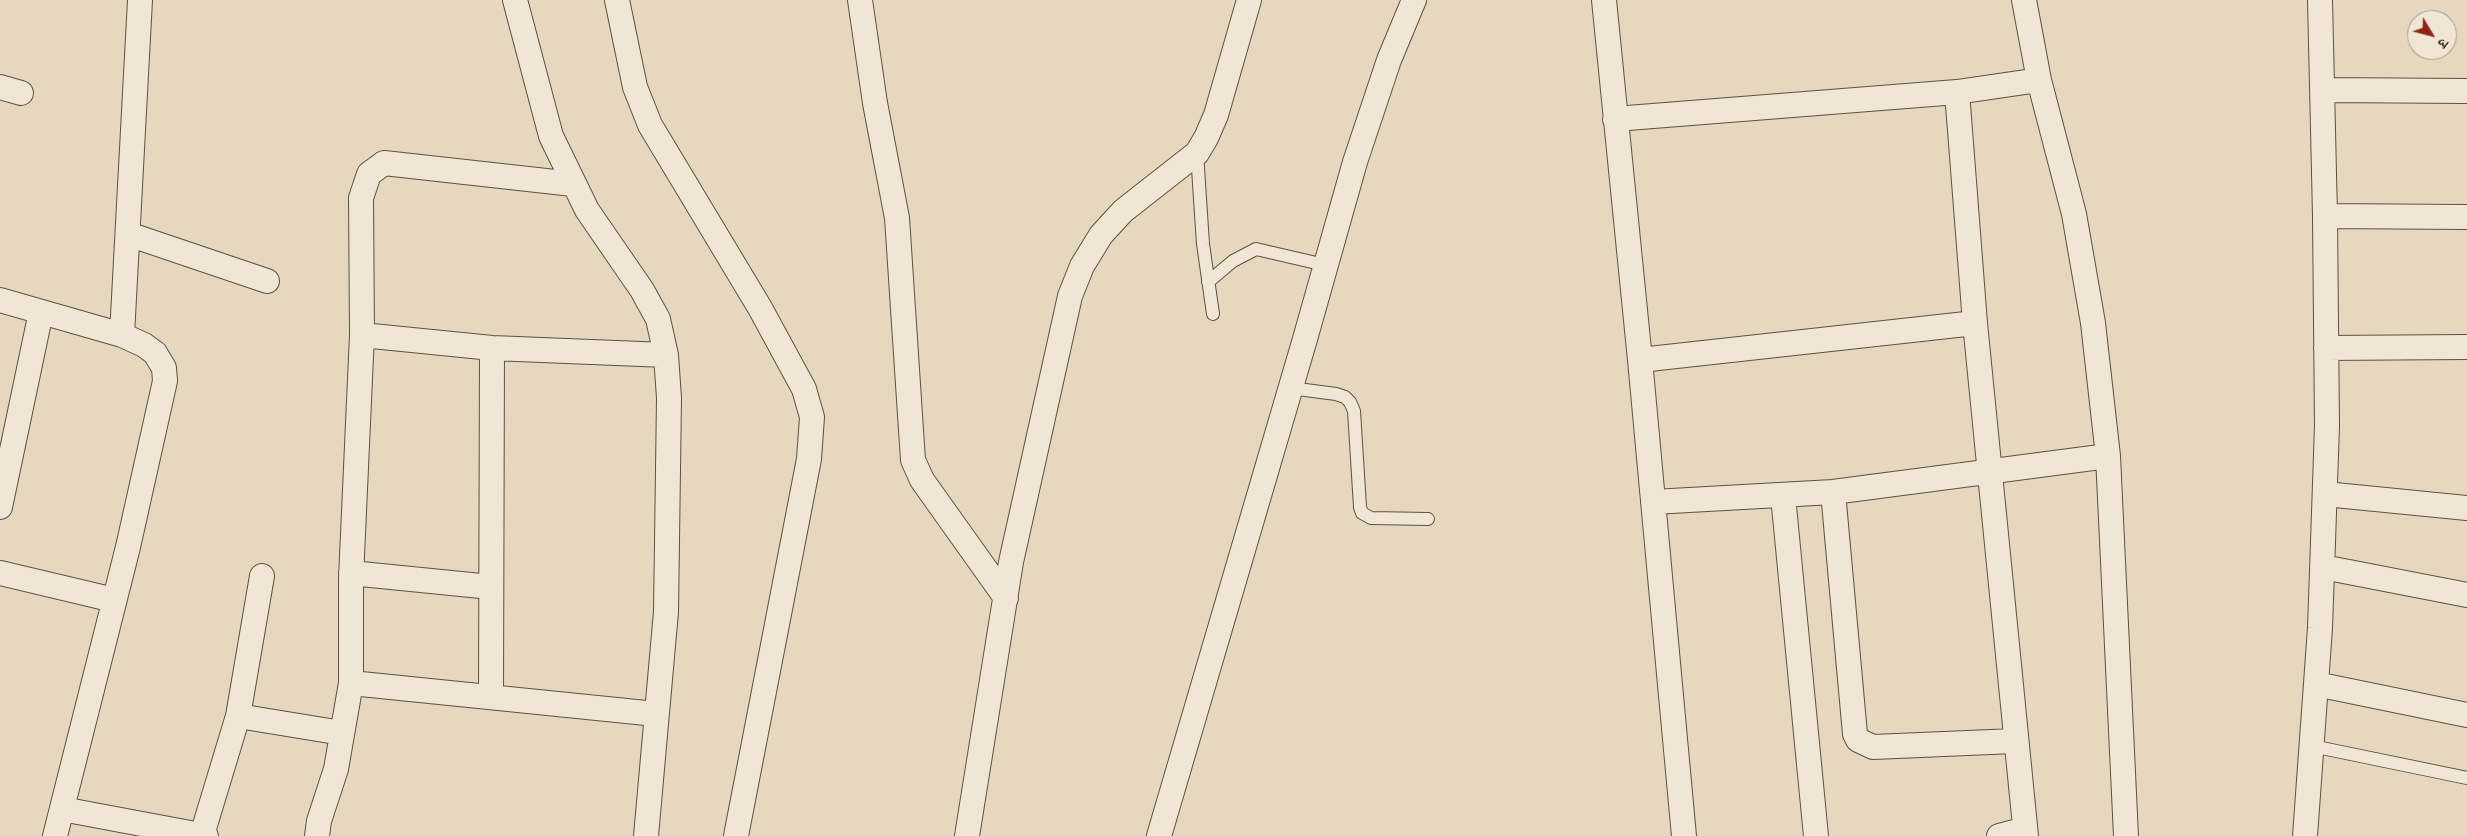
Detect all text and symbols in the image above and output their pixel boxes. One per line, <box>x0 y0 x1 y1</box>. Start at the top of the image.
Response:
north arrow <box>2407 10 2457 60</box>
text: उ <box>2434 35 2453 52</box>

